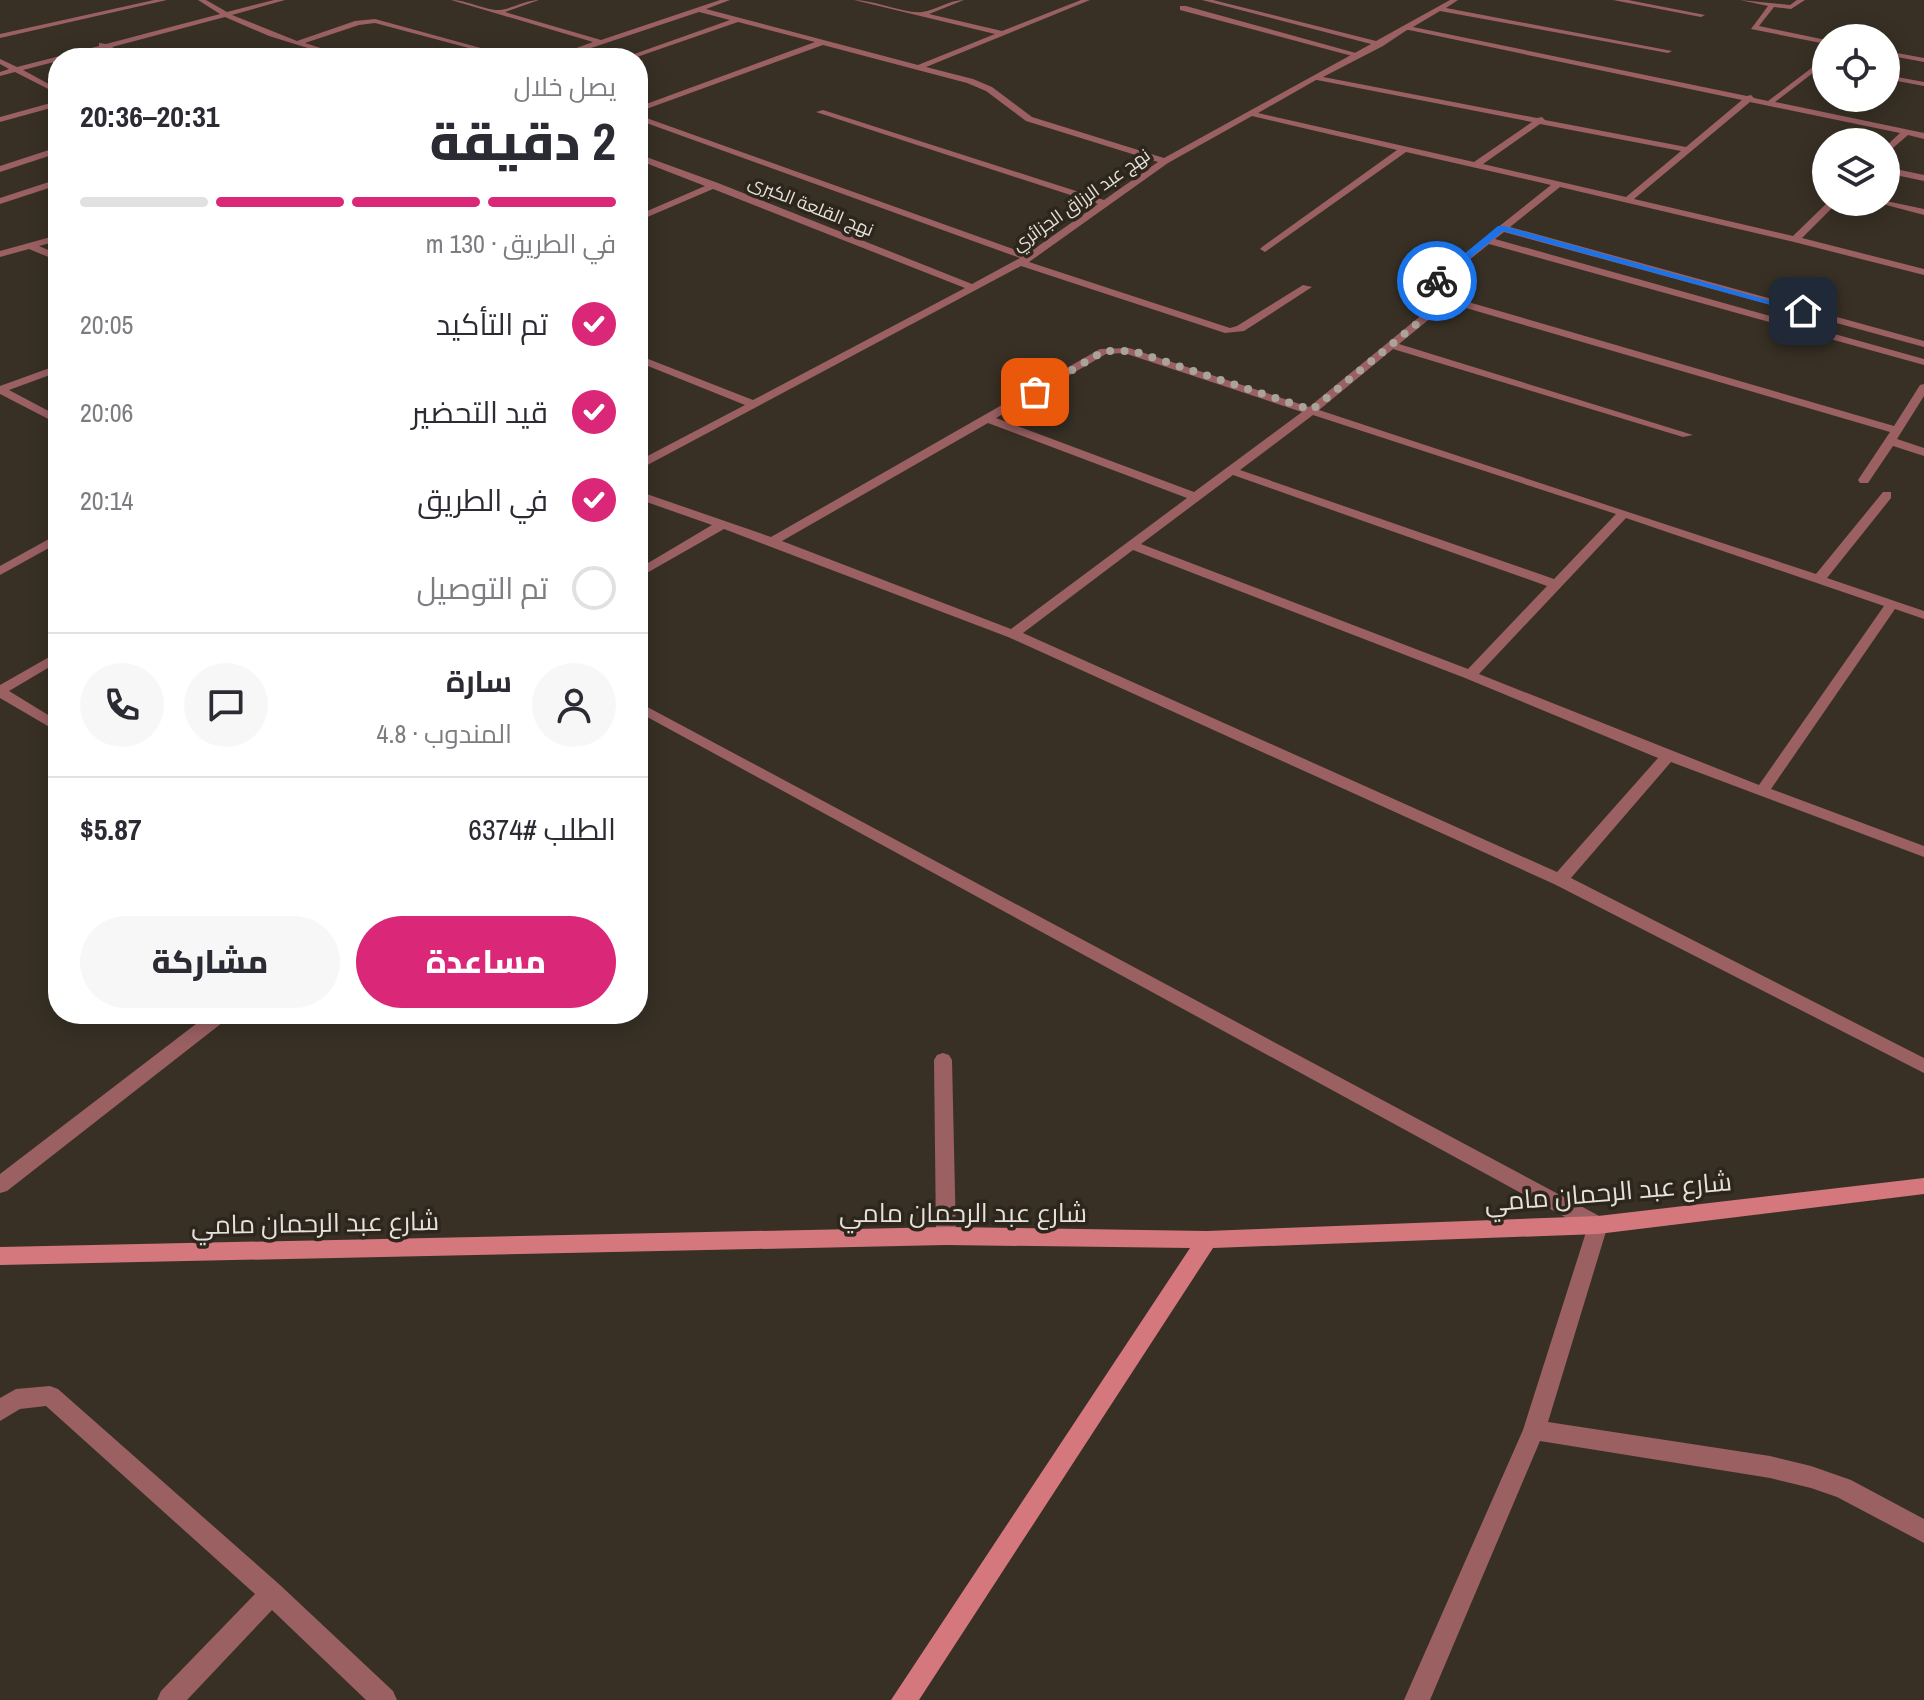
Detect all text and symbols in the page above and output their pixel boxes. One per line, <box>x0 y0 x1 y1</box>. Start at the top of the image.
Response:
map controls <box>1812 24 1900 216</box>
button: locate <box>1812 24 1900 112</box>
text: يصل خلال <box>514 69 616 104</box>
text: 20:31–20:36 <box>80 96 220 136</box>
text: 2 دقيقة <box>429 106 616 176</box>
button: layers <box>1812 128 1900 216</box>
street label: نهج عبد الرزاق الجزائري <box>1007 142 1156 258</box>
street label: نهج القلعة الكبرى <box>745 169 878 242</box>
text: في الطريق · 130 m <box>426 226 616 261</box>
courier <box>1397 241 1477 321</box>
icon: bike <box>1415 259 1459 303</box>
pin <box>1769 277 1837 345</box>
icon: home <box>1781 289 1825 333</box>
icon: check <box>572 302 616 346</box>
text: تم التأكيد <box>436 304 548 344</box>
text: 20:05 <box>80 307 133 342</box>
pin <box>1001 358 1069 426</box>
icon: bag <box>1013 370 1057 414</box>
icon: check <box>572 390 616 434</box>
text: قيد التحضير <box>411 392 548 432</box>
text: 20:06 <box>80 395 133 430</box>
icon: check <box>572 478 616 522</box>
text: في الطريق <box>417 480 548 520</box>
text: 20:14 <box>80 483 133 518</box>
text: تم التوصيل <box>417 568 548 608</box>
text: سارة <box>446 661 512 701</box>
button: phone <box>80 663 164 747</box>
button: chat <box>184 663 268 747</box>
button: person <box>532 663 616 747</box>
text: المندوب · 4.8 <box>377 716 512 751</box>
text: $5.87 <box>80 809 142 849</box>
text: الطلب #6374 <box>468 809 616 849</box>
button: مشاركة <box>80 916 340 1008</box>
button: مساعدة <box>356 916 616 1008</box>
street label: شارع عبد الرحمان مامي <box>1483 1163 1733 1224</box>
street label: شارع عبد الرحمان مامي <box>839 1195 1087 1234</box>
street label: شارع عبد الرحمان مامي <box>191 1203 439 1246</box>

